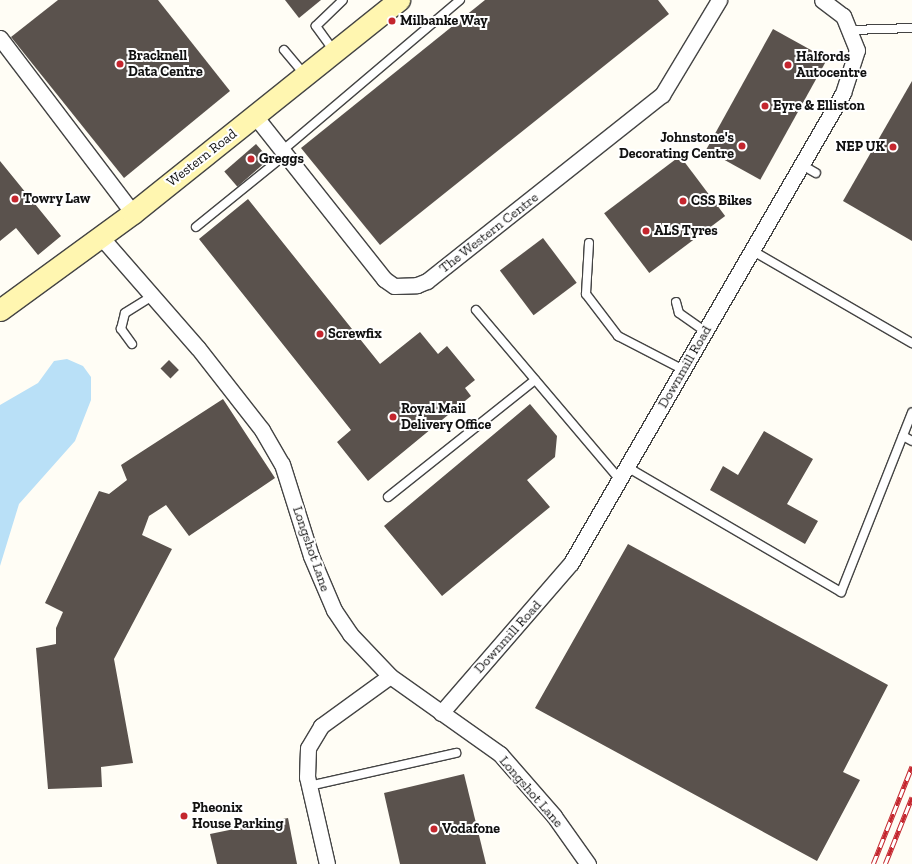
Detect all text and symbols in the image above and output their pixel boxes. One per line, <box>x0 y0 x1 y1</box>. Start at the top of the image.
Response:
place label: Milbanke Way <box>400 13 488 29</box>
marker: Milbanke Way <box>387 16 397 26</box>
place label: Bracknell Data Centre <box>128 48 203 80</box>
place label: Halfords Autocentre <box>796 49 867 82</box>
marker: Bracknell Data Centre <box>115 59 125 69</box>
marker: Halfords Autocentre <box>783 60 793 70</box>
place label: Eyre & Elliston <box>773 98 865 114</box>
marker: Eyre & Elliston <box>760 101 770 111</box>
street label: Western Road <box>164 125 240 191</box>
place label: Johnstone's Decorating Centre <box>619 130 734 162</box>
place label: NEP UK <box>836 139 885 155</box>
marker: Johnstone's Decorating Centre <box>737 141 747 151</box>
marker: NEP UK <box>888 142 898 152</box>
place label: Greggs <box>259 151 304 167</box>
marker: Greggs <box>246 154 256 164</box>
street label: The Western Centre <box>436 189 542 277</box>
place label: Towry Law <box>23 191 91 207</box>
place label: CSS Bikes <box>691 193 752 209</box>
marker: Towry Law <box>10 194 20 204</box>
marker: CSS Bikes <box>678 196 688 206</box>
place label: ALS Tyres <box>654 223 718 239</box>
marker: ALS Tyres <box>641 226 651 236</box>
street label: Downmill Road <box>655 323 715 411</box>
place label: Screwfix <box>328 326 382 342</box>
marker: Screwfix <box>315 329 325 339</box>
place label: Royal Mail Delivery Office <box>401 401 492 434</box>
marker: Royal Mail Delivery Office <box>388 412 398 422</box>
street label: Longshot Lane <box>289 504 333 594</box>
street label: Downmill Road <box>471 597 545 677</box>
street label: Longshot Lane <box>495 753 567 831</box>
place label: Pheonix House Parking <box>192 800 283 832</box>
marker: Pheonix House Parking <box>179 811 189 821</box>
place label: Vodafone <box>442 821 500 837</box>
marker: Vodafone <box>429 824 439 834</box>

